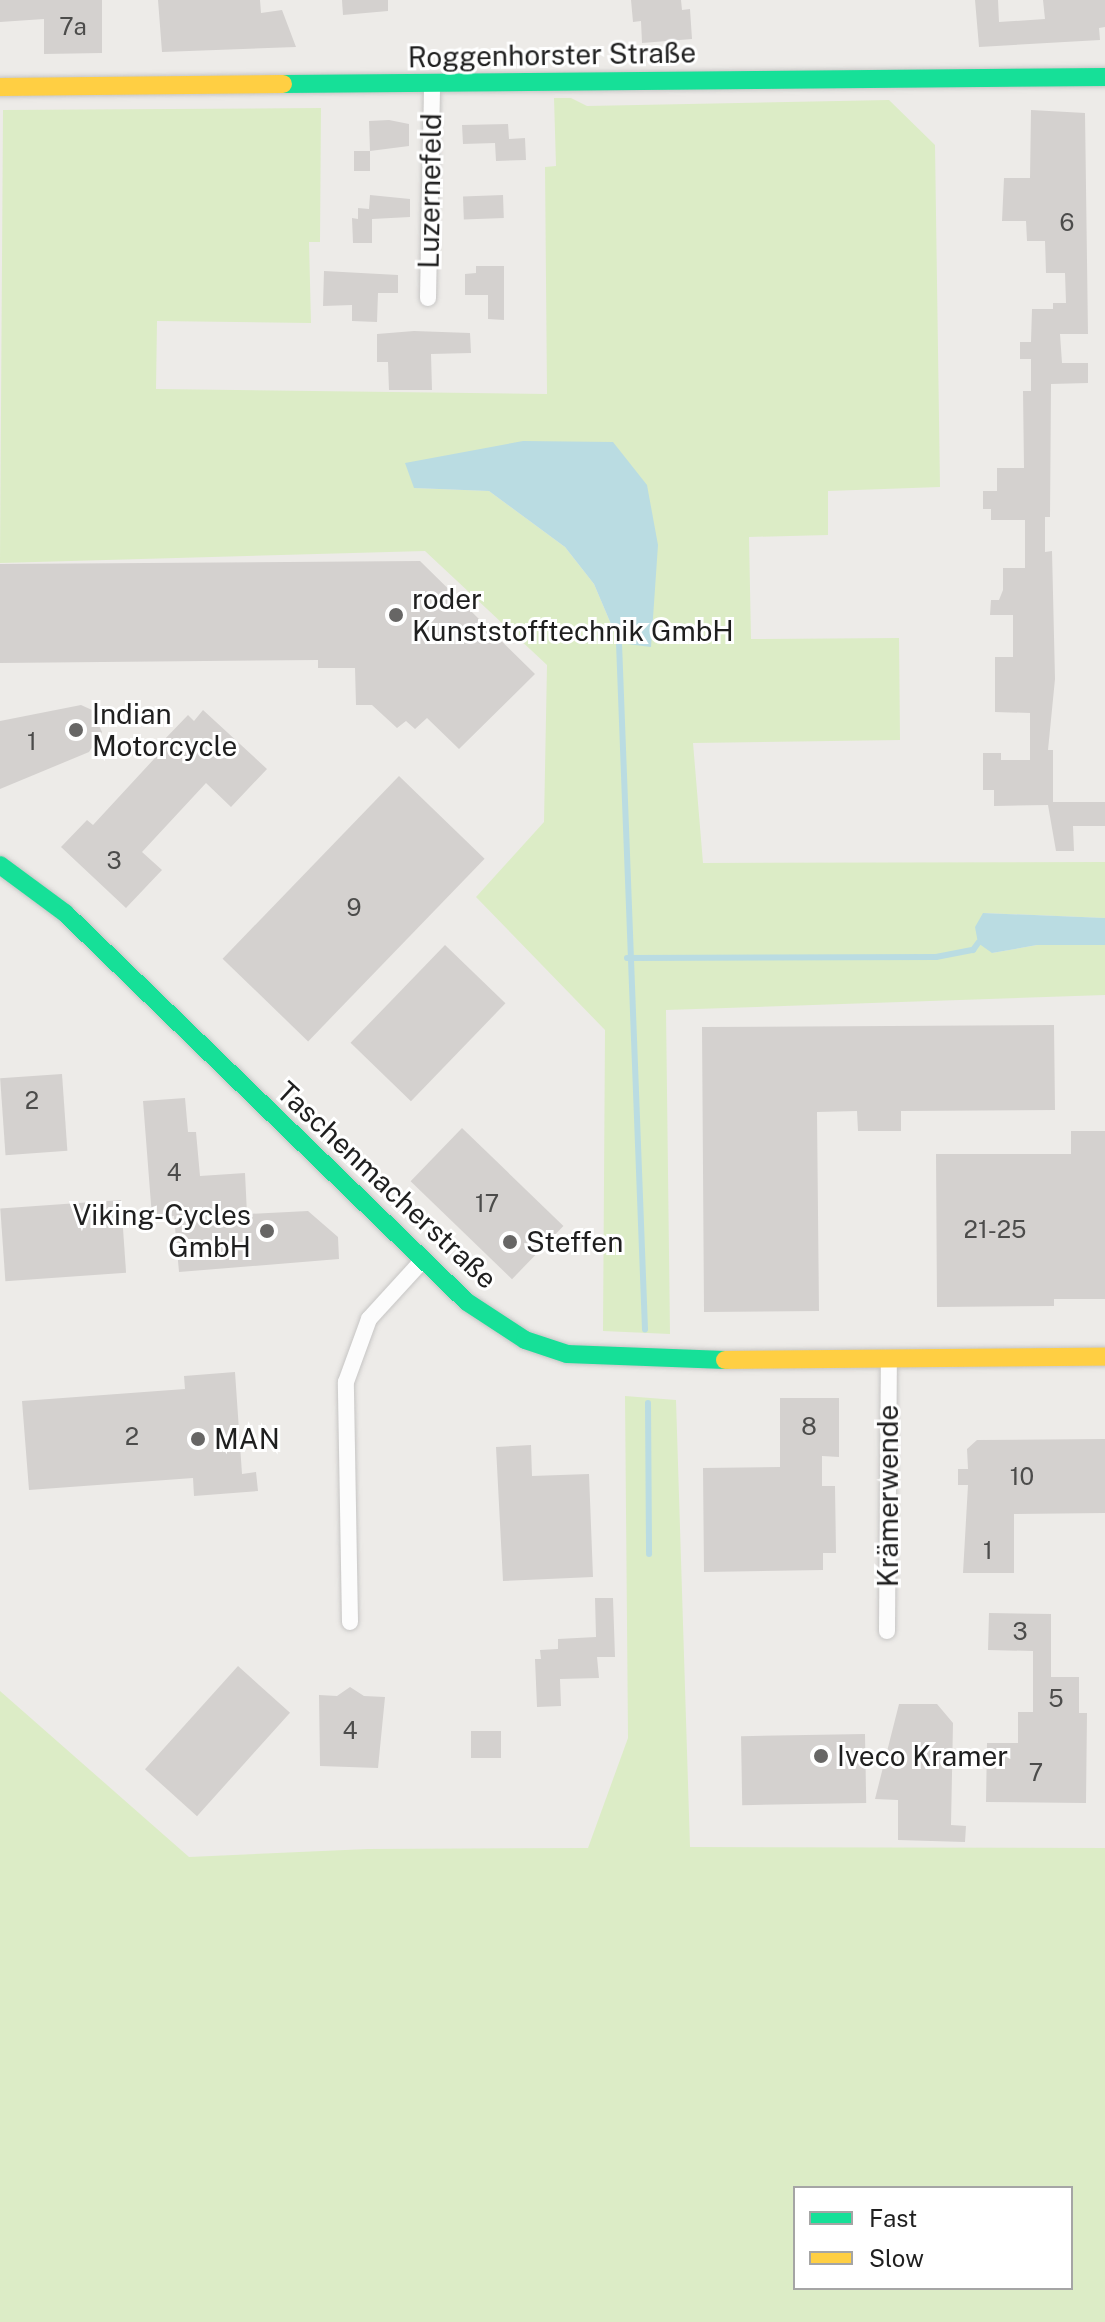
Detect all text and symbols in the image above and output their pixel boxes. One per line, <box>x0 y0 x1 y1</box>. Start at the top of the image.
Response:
house number: 7a <box>59 13 87 41</box>
street label: Roggenhorster Straße <box>408 36 696 74</box>
street label: Luzernefeld <box>412 113 448 269</box>
house number: 6 <box>1060 209 1074 237</box>
place label: roder Kunststofftechnik GmbH <box>412 582 734 648</box>
marker: roder Kunststofftechnik GmbH <box>387 606 405 624</box>
place label: Indian Motorcycle <box>92 697 237 763</box>
marker: Indian Motorcycle <box>67 721 85 739</box>
house number: 1 <box>27 728 37 756</box>
house number: 3 <box>106 847 122 875</box>
house number: 9 <box>347 894 361 922</box>
street label: Taschenmacherstraße <box>270 1074 504 1296</box>
house number: 2 <box>25 1087 39 1115</box>
house number: 4 <box>166 1159 182 1187</box>
house number: 17 <box>475 1190 499 1218</box>
place label: Viking-Cycles GmbH <box>72 1198 251 1264</box>
house number: 21-25 <box>964 1216 1026 1244</box>
marker: Viking-Cycles GmbH <box>258 1222 276 1240</box>
place label: Steffen <box>526 1225 623 1259</box>
marker: Steffen <box>501 1233 519 1251</box>
street label: Krämerwende <box>871 1405 905 1587</box>
house number: 8 <box>801 1413 817 1441</box>
place label: MAN <box>214 1422 280 1456</box>
house number: 2 <box>125 1423 139 1451</box>
marker: MAN <box>189 1430 207 1448</box>
house number: 10 <box>1010 1463 1034 1491</box>
house number: 1 <box>983 1537 993 1565</box>
house number: 3 <box>1012 1618 1028 1646</box>
house number: 5 <box>1048 1685 1064 1713</box>
house number: 4 <box>342 1717 358 1745</box>
place label: Iveco Kramer <box>837 1739 1008 1773</box>
marker: Iveco Kramer <box>812 1747 830 1765</box>
house number: 7 <box>1029 1759 1043 1787</box>
legend <box>793 2186 1073 2290</box>
text: Fast <box>869 2204 917 2232</box>
text: Slow <box>869 2244 924 2272</box>

